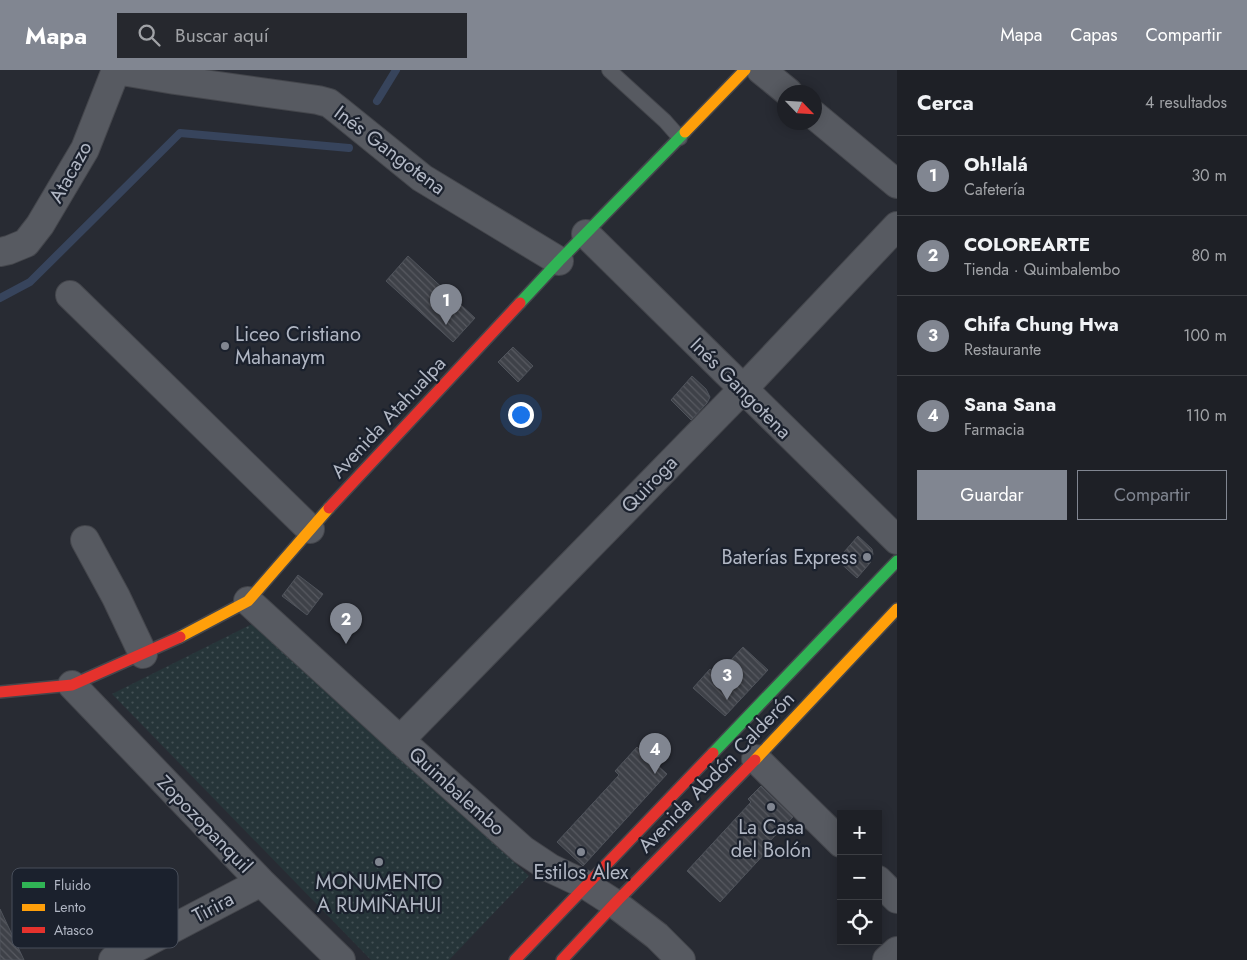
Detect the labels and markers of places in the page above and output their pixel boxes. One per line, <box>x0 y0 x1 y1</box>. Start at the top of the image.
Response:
pin: 1 <box>430 284 462 325</box>
place label: Liceo Cristiano Mahanaym <box>235 320 361 372</box>
marker: Liceo Cristiano Mahanaym <box>219 340 231 352</box>
place label: Baterías Express <box>722 543 857 572</box>
marker: Baterías Express <box>861 551 873 563</box>
pin: 2 <box>330 603 362 644</box>
pin: 3 <box>711 659 743 700</box>
pin: 4 <box>639 733 671 774</box>
marker: La Casa del Bolón <box>765 801 777 813</box>
place label: La Casa del Bolón <box>731 813 811 865</box>
marker: Estilos Alex <box>575 846 587 858</box>
marker: MONUMENTO A RUMIÑAHUI <box>373 856 385 868</box>
place label: Estilos Alex <box>534 858 629 887</box>
place label: MONUMENTO A RUMIÑAHUI <box>316 868 442 920</box>

